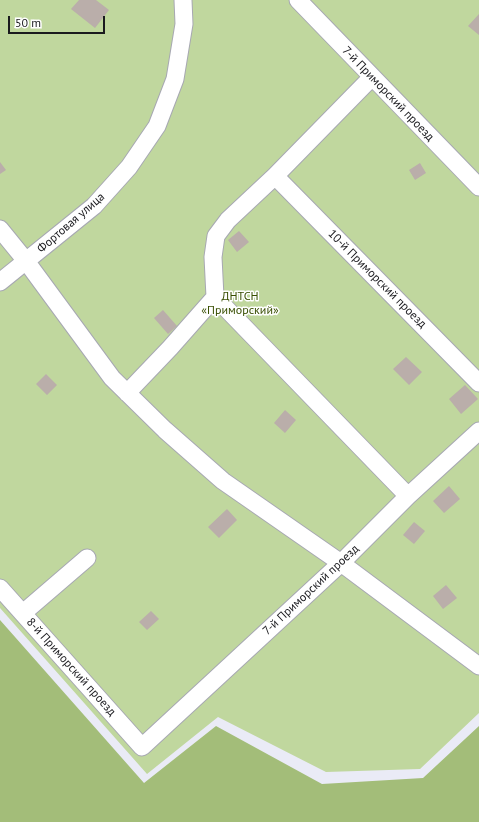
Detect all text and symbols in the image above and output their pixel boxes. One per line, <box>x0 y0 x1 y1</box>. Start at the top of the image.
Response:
scale bar <box>10 8 107 34</box>
text: 50 m <box>15 15 41 30</box>
street label: 7-й Приморский проезд <box>339 44 437 144</box>
street label: Фортовая улица <box>34 190 108 256</box>
street label: 10-й Приморский проезд <box>325 227 429 331</box>
park label: ДНТСН «Приморский» <box>201 290 279 318</box>
street label: 7-й Приморский проезд <box>260 542 362 638</box>
street label: 8-й Приморский проезд <box>23 615 119 719</box>

